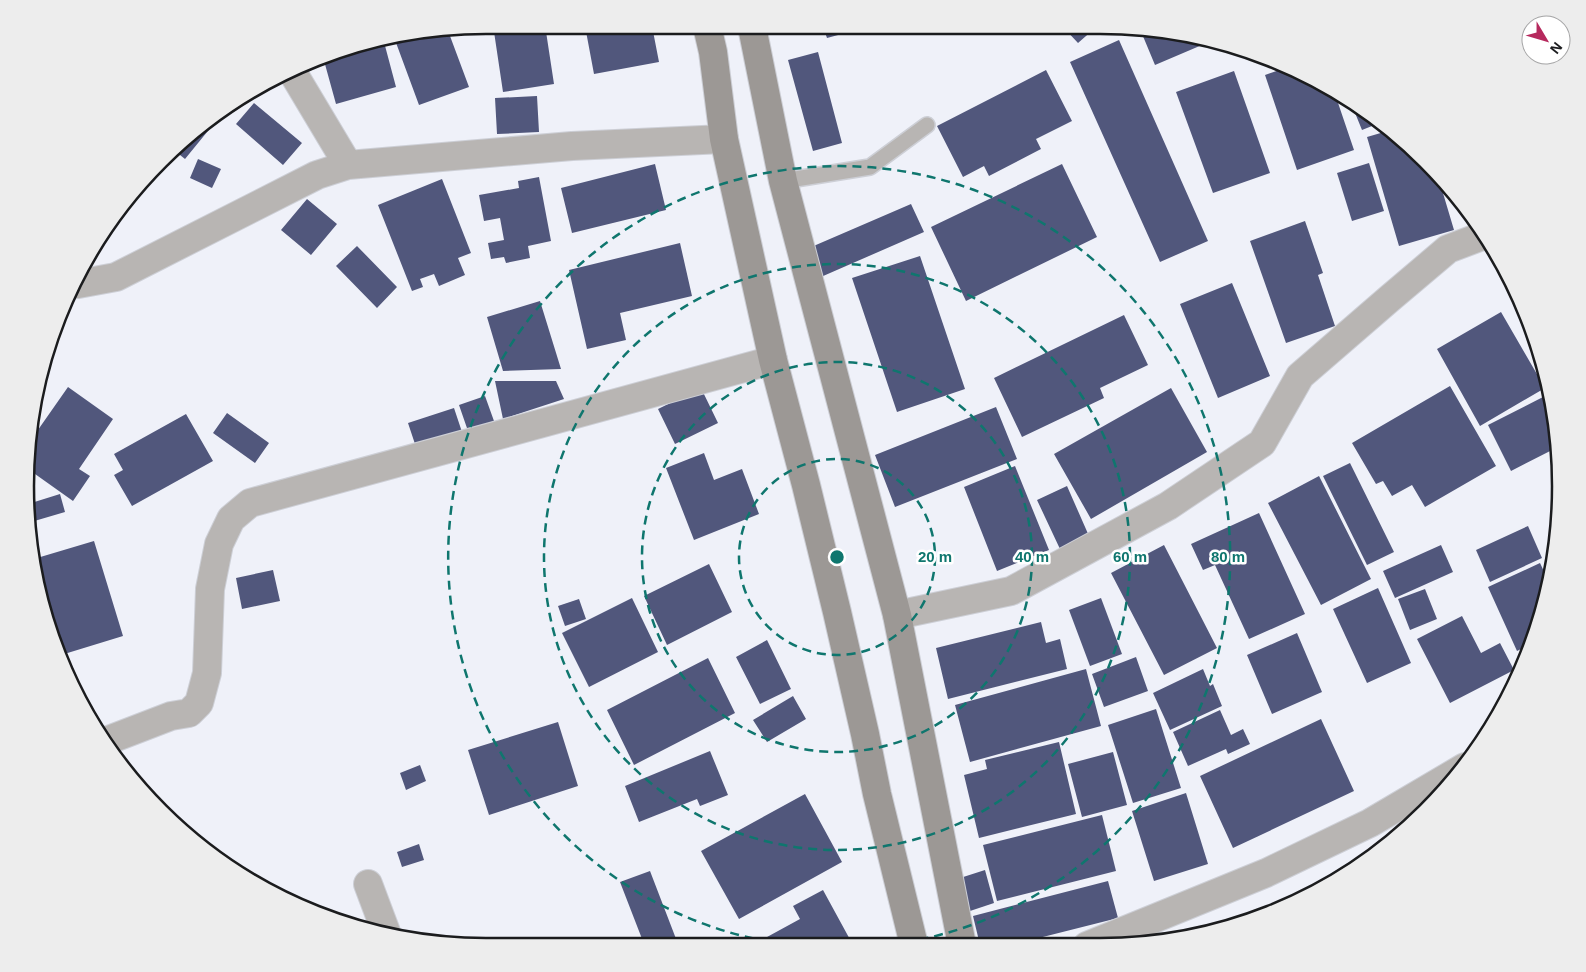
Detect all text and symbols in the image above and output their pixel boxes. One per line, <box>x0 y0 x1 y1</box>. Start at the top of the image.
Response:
north arrow <box>1521 15 1571 65</box>
text: N <box>1547 39 1566 57</box>
centre of rings <box>828 548 846 566</box>
text: 20 m <box>918 548 952 565</box>
text: 40 m <box>1015 548 1049 565</box>
text: 60 m <box>1113 548 1147 565</box>
text: 80 m <box>1211 548 1245 565</box>

